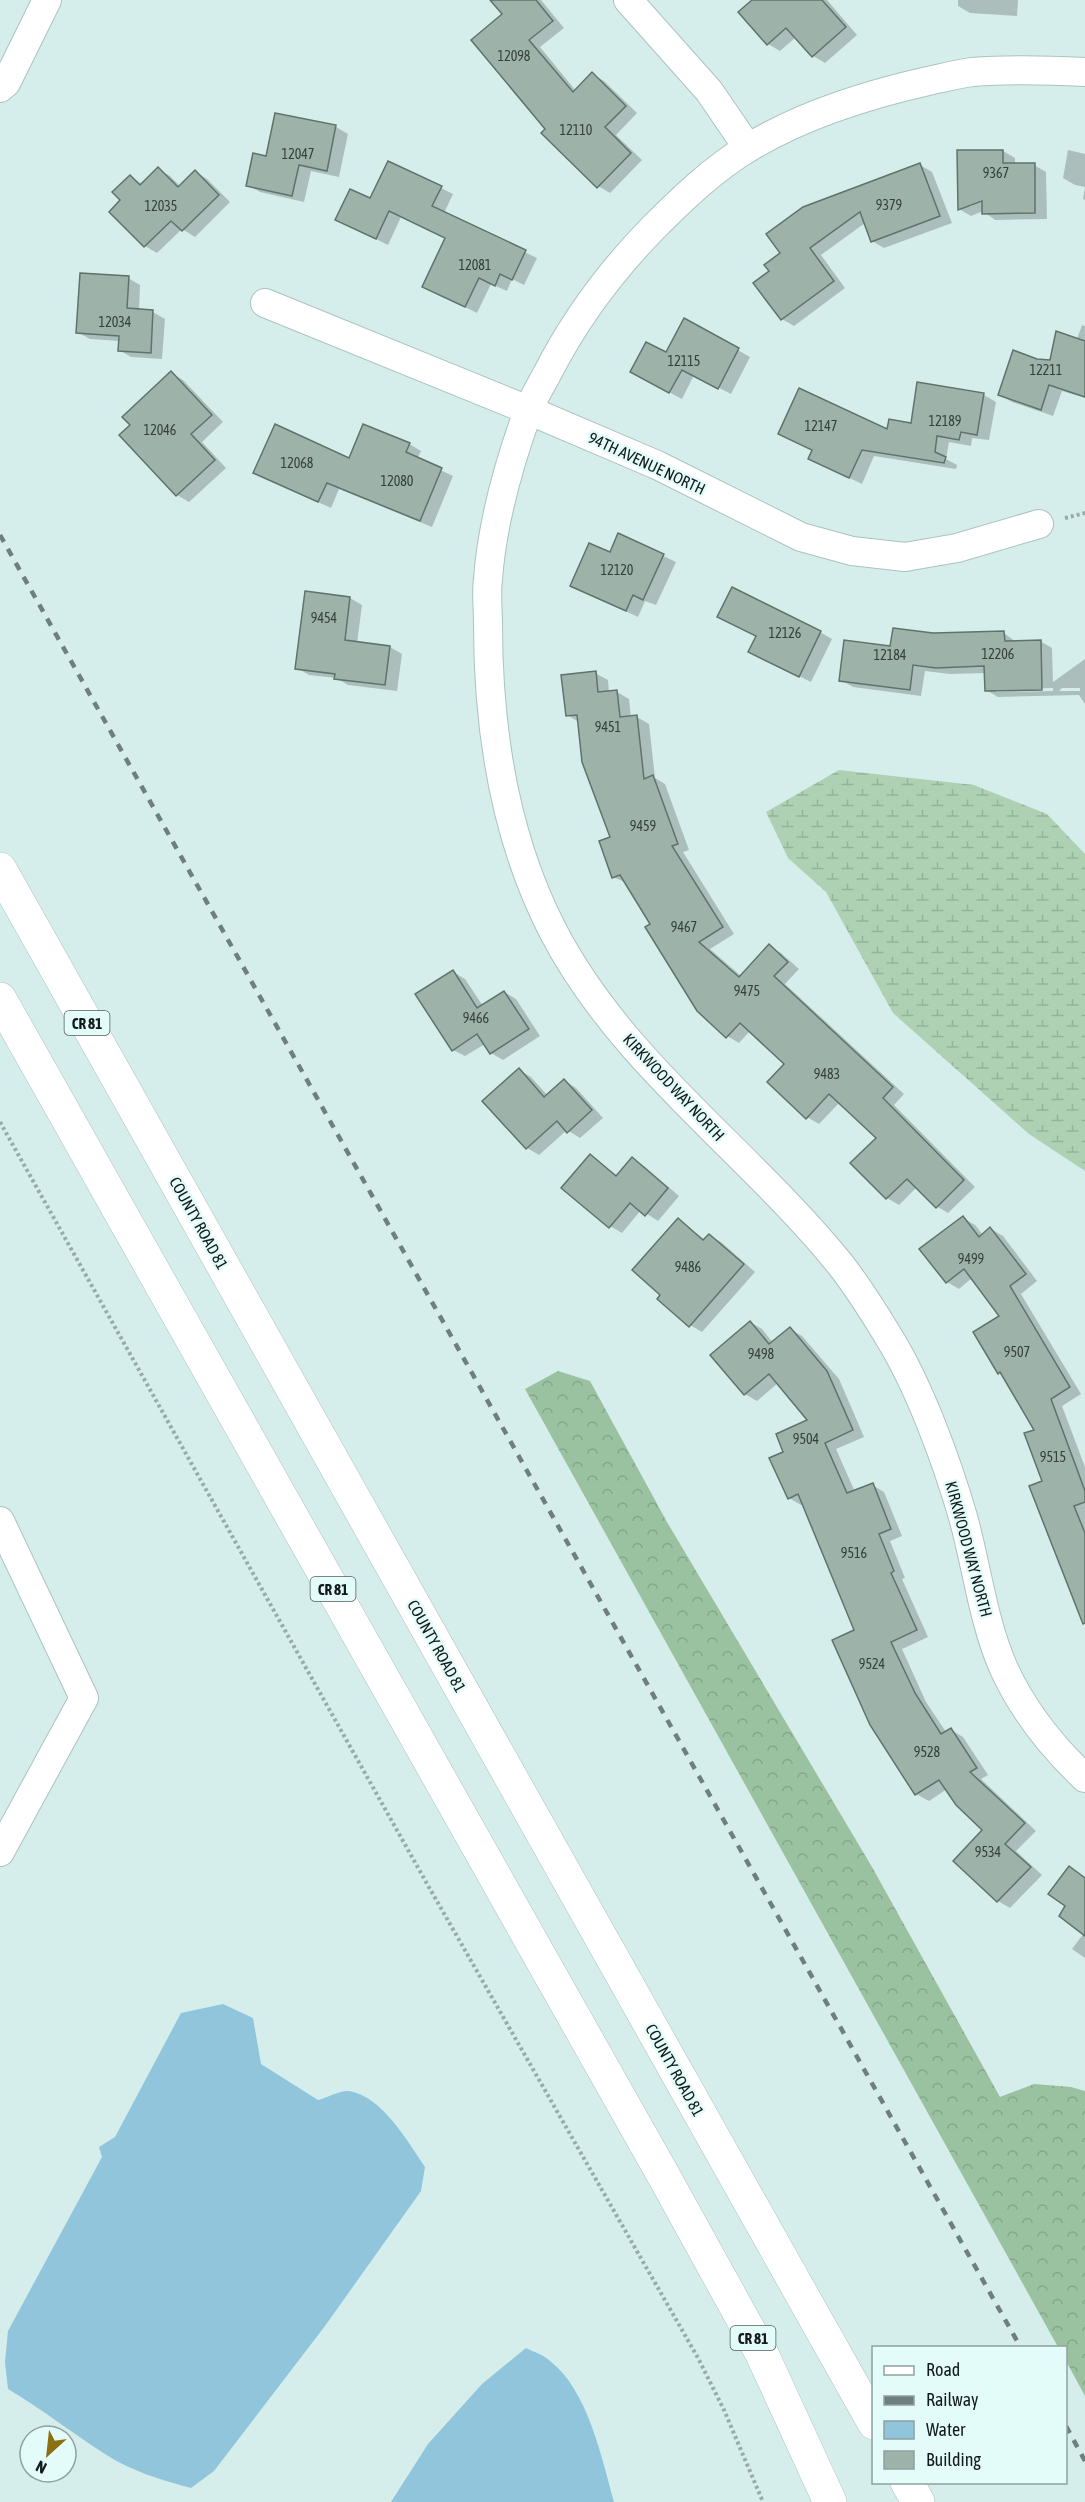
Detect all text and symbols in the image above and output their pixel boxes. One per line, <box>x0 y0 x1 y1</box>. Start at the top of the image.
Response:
house number: 12098 <box>498 48 531 64</box>
house number: 12110 <box>560 122 593 138</box>
house number: 12047 <box>282 146 314 162</box>
house number: 9367 <box>983 165 1009 181</box>
house number: 9379 <box>876 197 902 213</box>
house number: 12035 <box>145 198 177 214</box>
house number: 12081 <box>459 257 491 273</box>
house number: 12034 <box>99 314 132 330</box>
house number: 12115 <box>668 353 700 369</box>
house number: 12211 <box>1030 362 1062 378</box>
house number: 12189 <box>929 413 961 429</box>
house number: 12147 <box>805 418 837 434</box>
house number: 12046 <box>144 422 177 438</box>
street label: 94TH AVENUE NORTH <box>586 428 708 498</box>
house number: 12068 <box>281 455 314 471</box>
house number: 12080 <box>381 473 414 489</box>
house number: 12120 <box>601 562 634 578</box>
house number: 9454 <box>311 610 338 626</box>
house number: 12126 <box>769 625 802 641</box>
house number: 12206 <box>982 646 1015 662</box>
house number: 12184 <box>874 647 907 663</box>
house number: 9451 <box>595 719 621 735</box>
house number: 9459 <box>630 818 656 834</box>
house number: 9467 <box>671 919 697 935</box>
house number: 9475 <box>734 983 760 999</box>
house number: 9466 <box>463 1010 490 1026</box>
road number: CR 81 <box>64 1011 110 1035</box>
street label: KIRKWOOD WAY NORTH <box>620 1030 728 1144</box>
house number: 9483 <box>814 1066 840 1082</box>
street label: COUNTY ROAD 81 <box>166 1174 232 1272</box>
house number: 9499 <box>958 1251 984 1267</box>
house number: 9486 <box>675 1259 702 1275</box>
house number: 9507 <box>1004 1344 1030 1360</box>
house number: 9498 <box>748 1346 775 1362</box>
house number: 9504 <box>793 1431 820 1447</box>
house number: 9515 <box>1040 1449 1066 1465</box>
street label: KIRKWOOD WAY NORTH <box>942 1479 996 1619</box>
house number: 9516 <box>841 1545 868 1561</box>
road number: CR 81 <box>310 1577 356 1601</box>
street label: COUNTY ROAD 81 <box>404 1597 470 1695</box>
house number: 9524 <box>859 1656 886 1672</box>
house number: 9528 <box>914 1744 941 1760</box>
house number: 9534 <box>975 1844 1002 1860</box>
street label: COUNTY ROAD 81 <box>642 2021 708 2119</box>
road number: CR 81 <box>730 2326 776 2350</box>
legend <box>872 2346 1067 2484</box>
text: Road <box>926 2359 960 2380</box>
text: Railway <box>926 2389 978 2410</box>
text: Water <box>926 2419 966 2440</box>
north arrow <box>18 2424 78 2484</box>
text: Building <box>926 2449 981 2470</box>
text: N <box>33 2457 49 2478</box>

